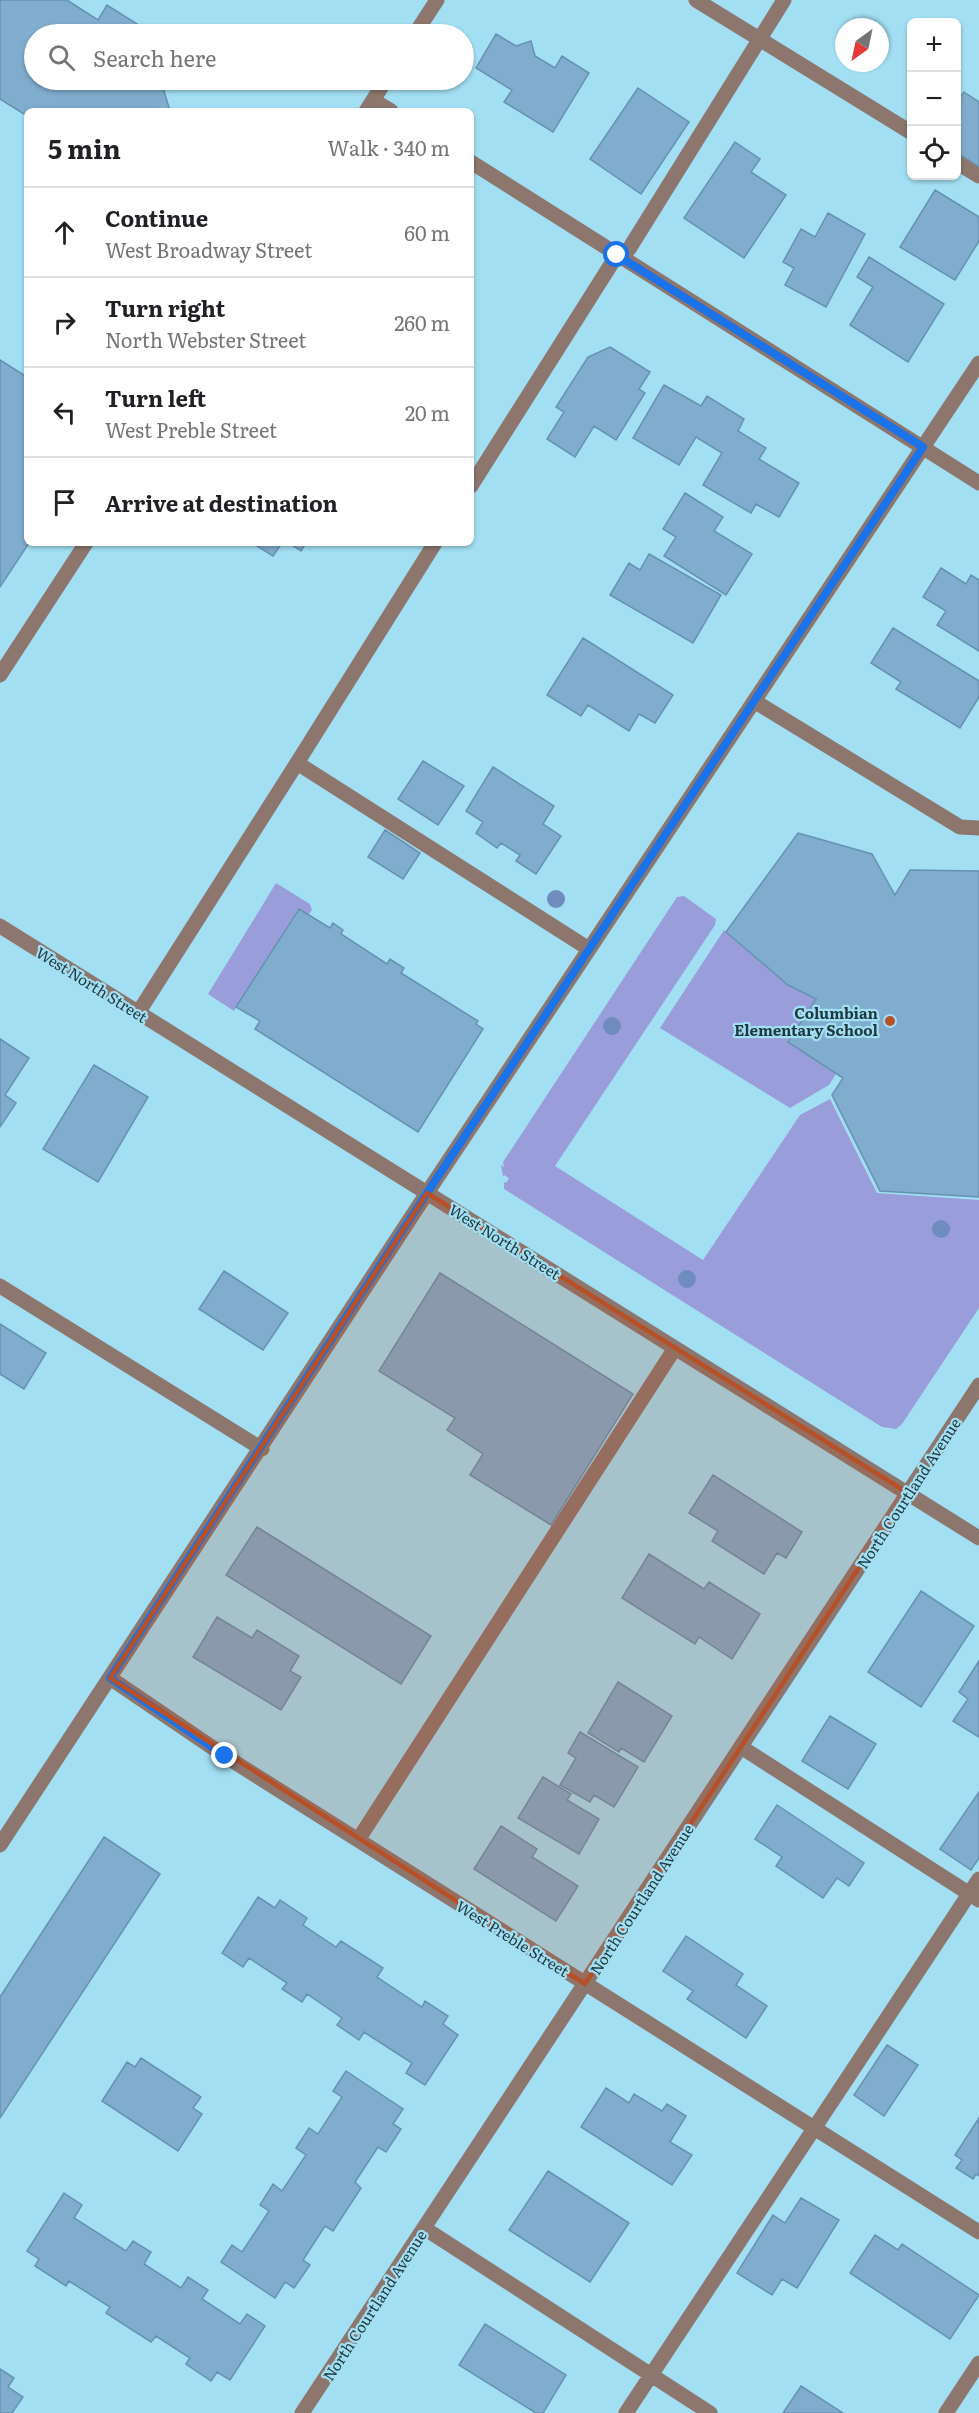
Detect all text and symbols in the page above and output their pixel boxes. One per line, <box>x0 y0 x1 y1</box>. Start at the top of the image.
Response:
north arrow <box>835 18 889 72</box>
map controls <box>907 18 961 180</box>
button: + <box>907 18 961 72</box>
search box <box>24 24 474 90</box>
icon: search <box>45 41 78 74</box>
text: Search here <box>93 41 216 74</box>
button: − <box>907 72 961 126</box>
button: locate <box>907 126 961 180</box>
text: 5 min <box>48 128 121 167</box>
text: Walk · 340 m <box>327 132 450 162</box>
text: Continue <box>105 201 208 234</box>
icon: ahead <box>48 216 81 249</box>
text: 60 m <box>404 217 450 247</box>
text: West Broadway Street <box>105 234 312 264</box>
route start <box>603 241 629 267</box>
text: Turn right <box>105 291 225 324</box>
icon: right <box>48 306 81 339</box>
text: 260 m <box>394 307 450 337</box>
text: North Webster Street <box>105 324 306 354</box>
text: Turn left <box>105 381 206 414</box>
icon: left <box>48 396 81 429</box>
text: 20 m <box>405 397 450 427</box>
text: West Preble Street <box>105 414 277 444</box>
icon: arrive <box>48 486 81 519</box>
text: Arrive at destination <box>105 486 338 519</box>
street label: West North Street <box>32 940 152 1028</box>
place label: Columbian Elementary School <box>734 1001 879 1041</box>
marker: Columbian Elementary School <box>883 1014 897 1028</box>
street label: West North Street <box>445 1197 565 1285</box>
street label: North Courtland Avenue <box>850 1413 966 1573</box>
route end <box>211 1742 237 1768</box>
street label: North Courtland Avenue <box>583 1819 699 1979</box>
street label: West Preble Street <box>452 1894 574 1982</box>
street label: North Courtland Avenue <box>316 2225 432 2385</box>

